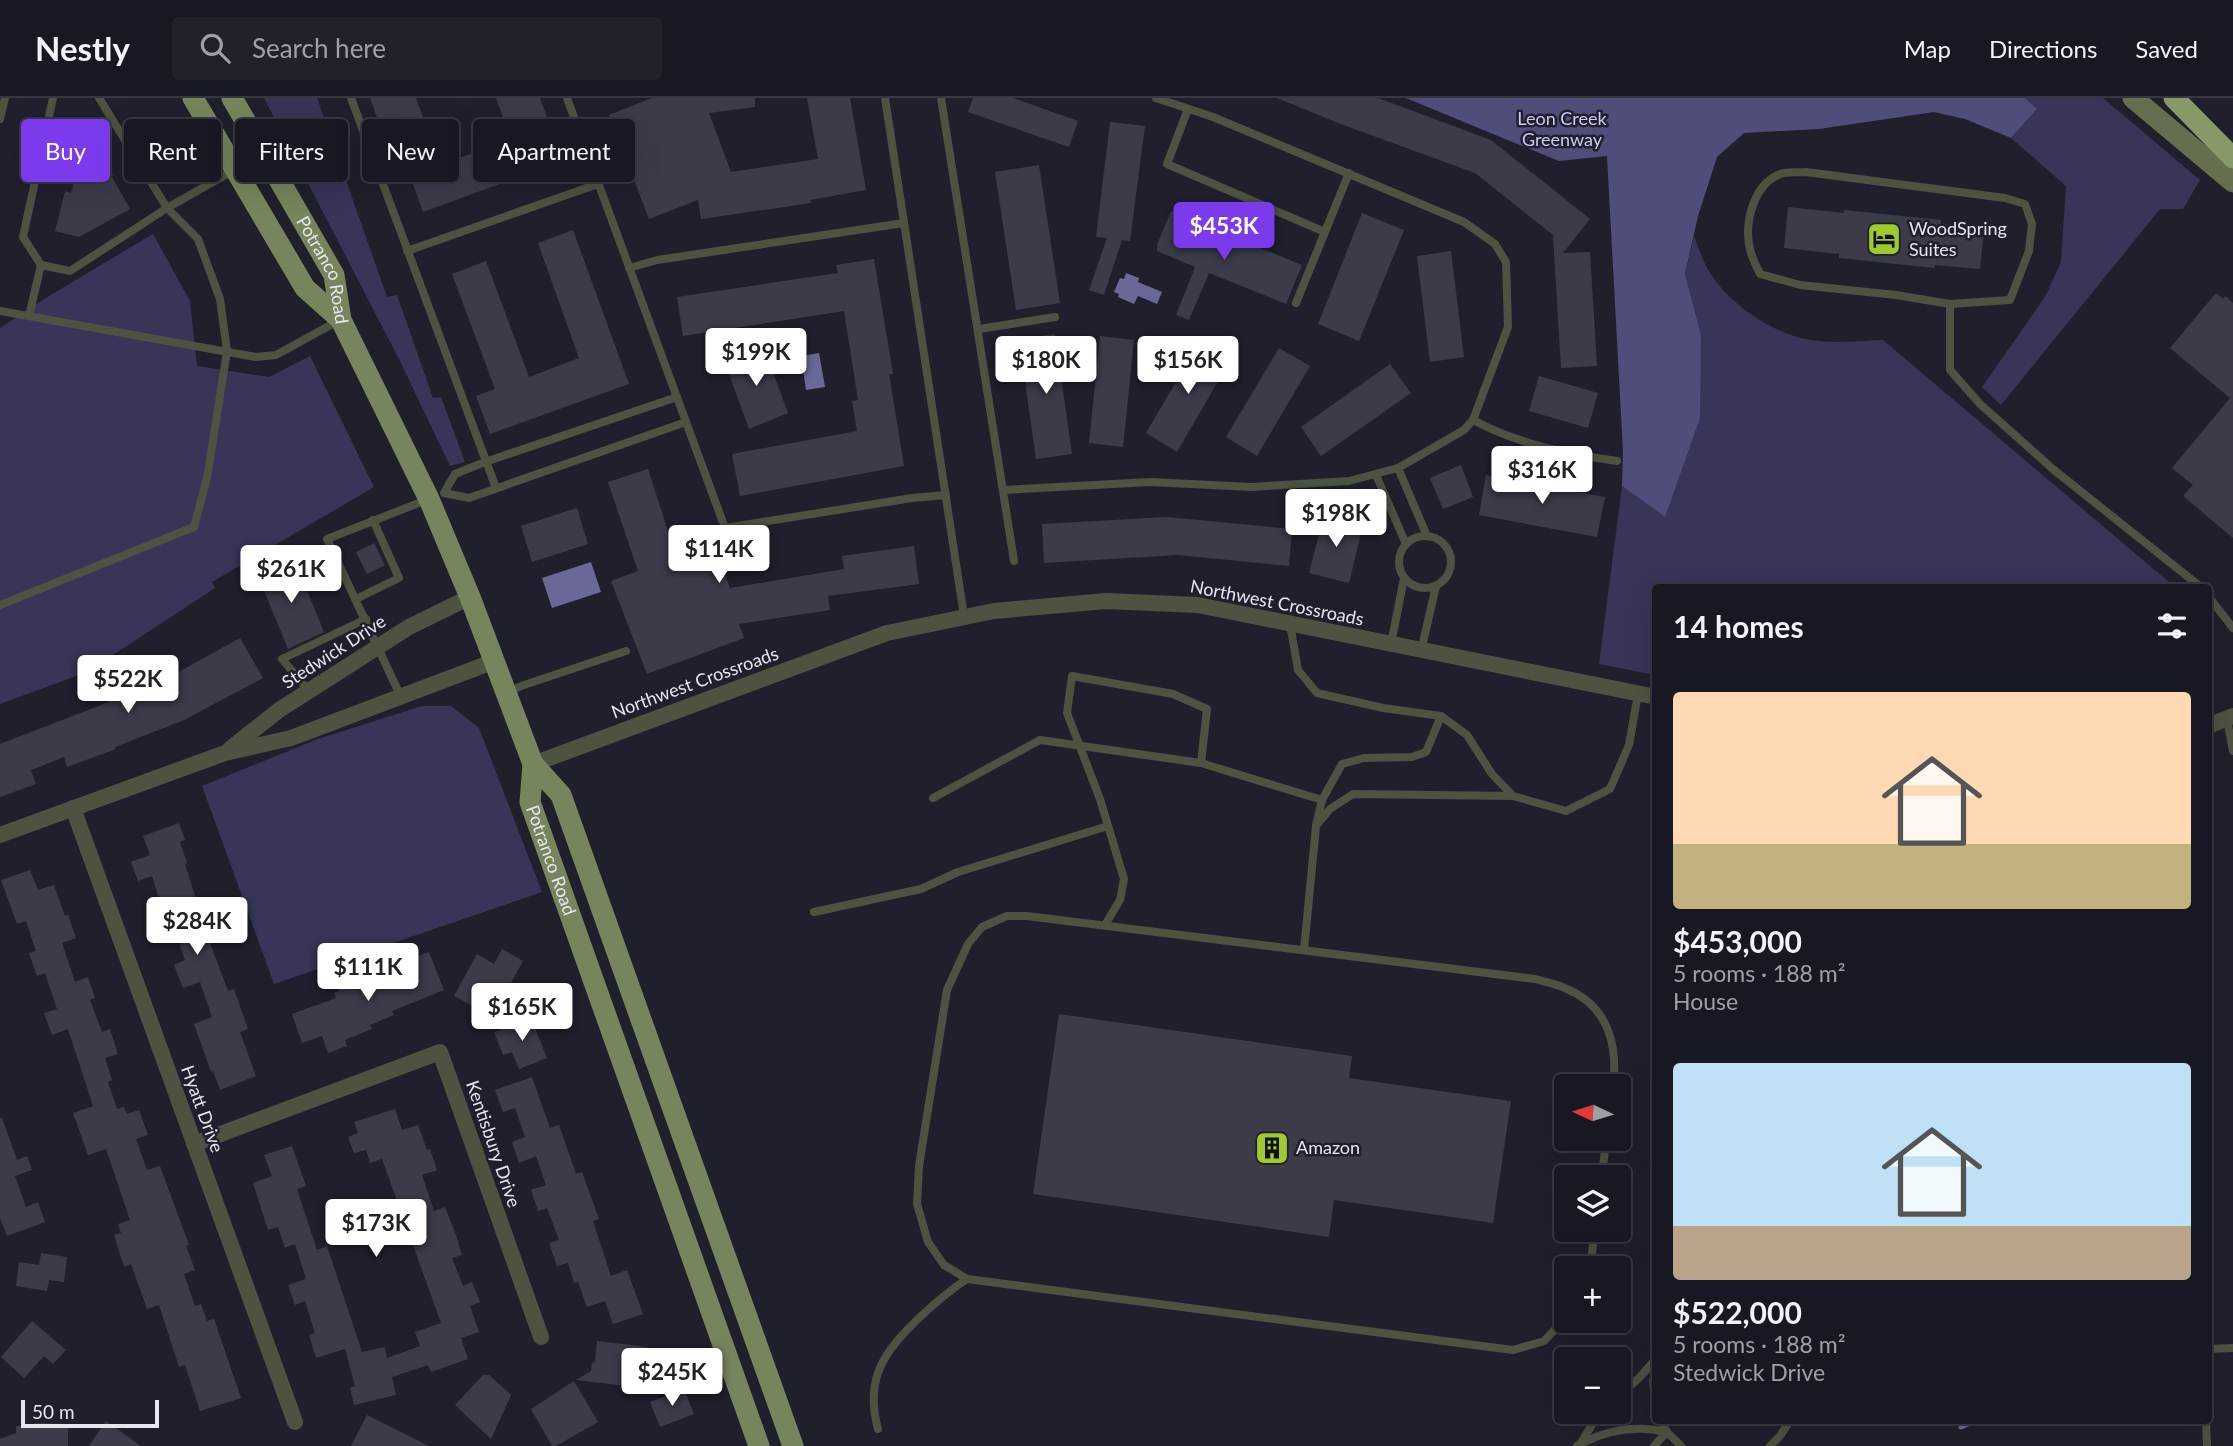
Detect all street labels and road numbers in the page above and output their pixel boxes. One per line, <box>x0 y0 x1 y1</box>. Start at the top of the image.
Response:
street label: Potranco Road <box>292 212 353 325</box>
street label: Northwest Crossroads <box>1189 574 1366 630</box>
street label: Stedwick Drive <box>278 610 389 693</box>
street label: Northwest Crossroads <box>608 642 781 723</box>
street label: Potranco Road <box>522 802 581 918</box>
street label: Hyatt Drive <box>177 1062 229 1155</box>
street label: Kentisbury Drive <box>462 1077 526 1210</box>

